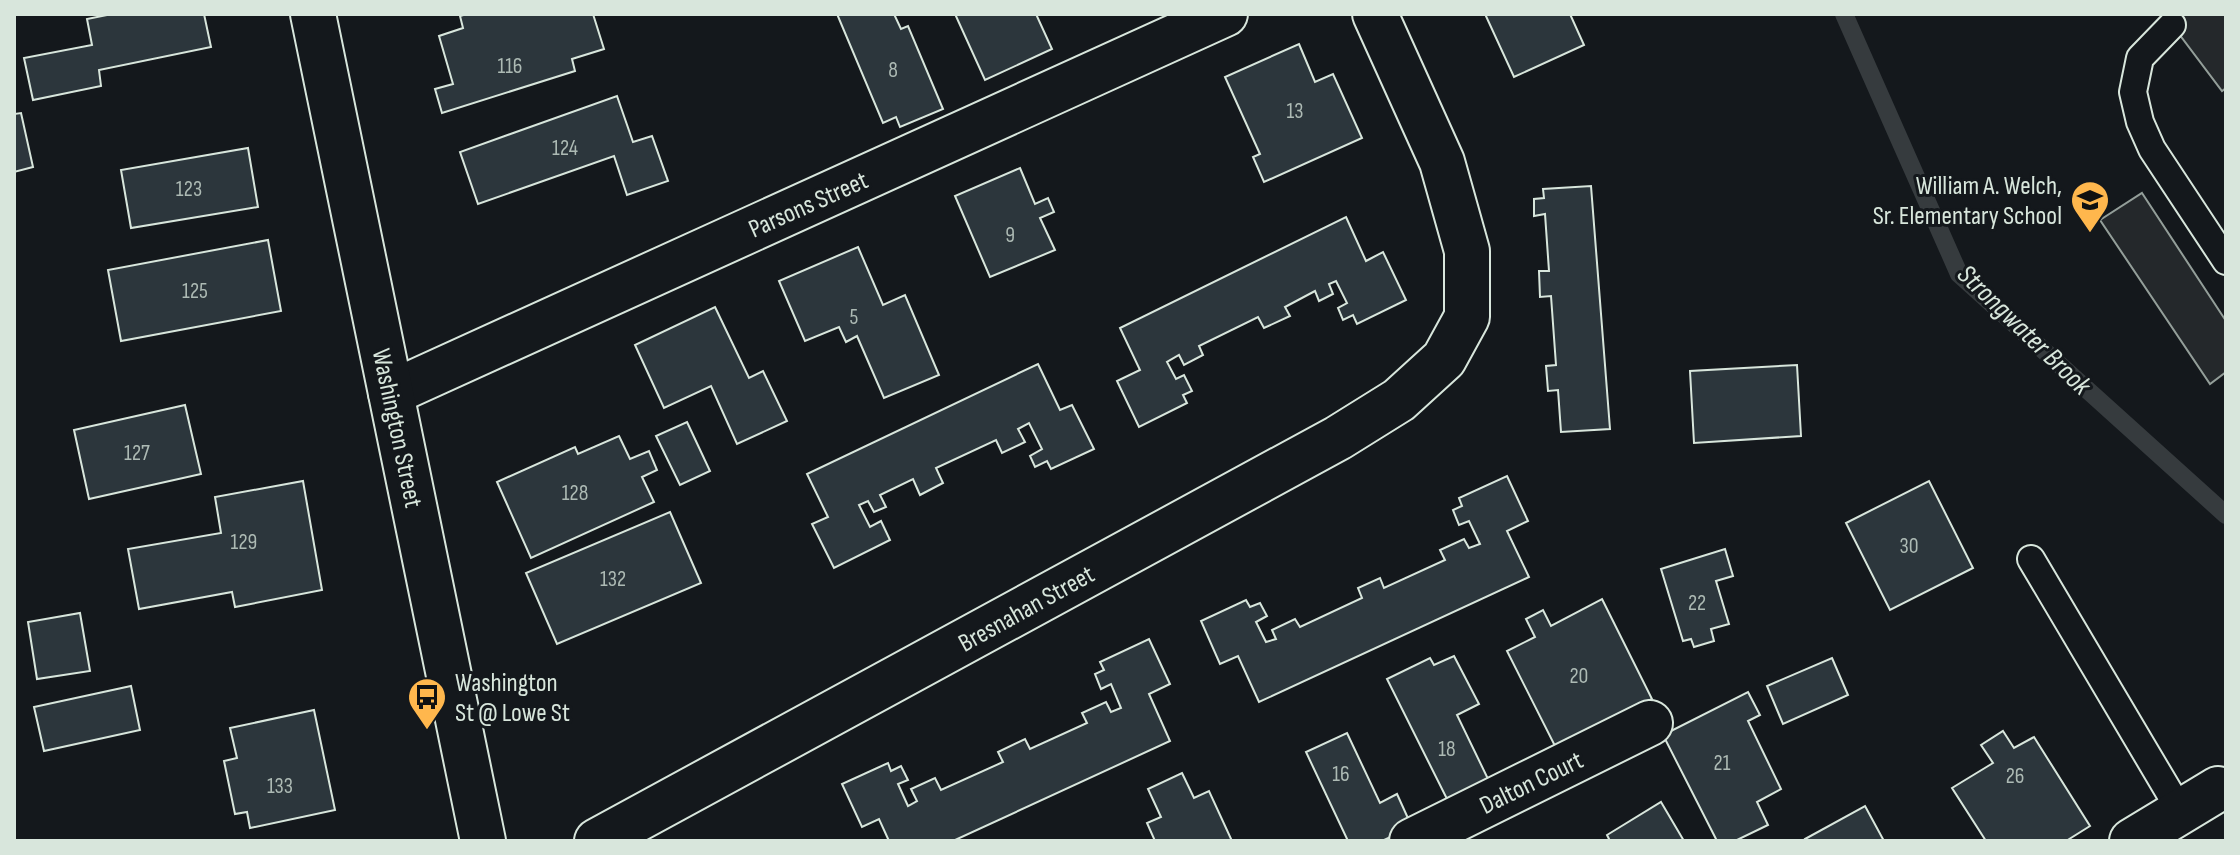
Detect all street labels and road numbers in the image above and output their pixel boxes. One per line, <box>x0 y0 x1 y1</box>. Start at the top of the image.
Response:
street label: Parsons Street <box>744 165 873 245</box>
street label: Washington Street <box>365 346 429 511</box>
street label: Bresnahan Street <box>953 559 1100 659</box>
street label: Dalton Court <box>1475 745 1588 822</box>

